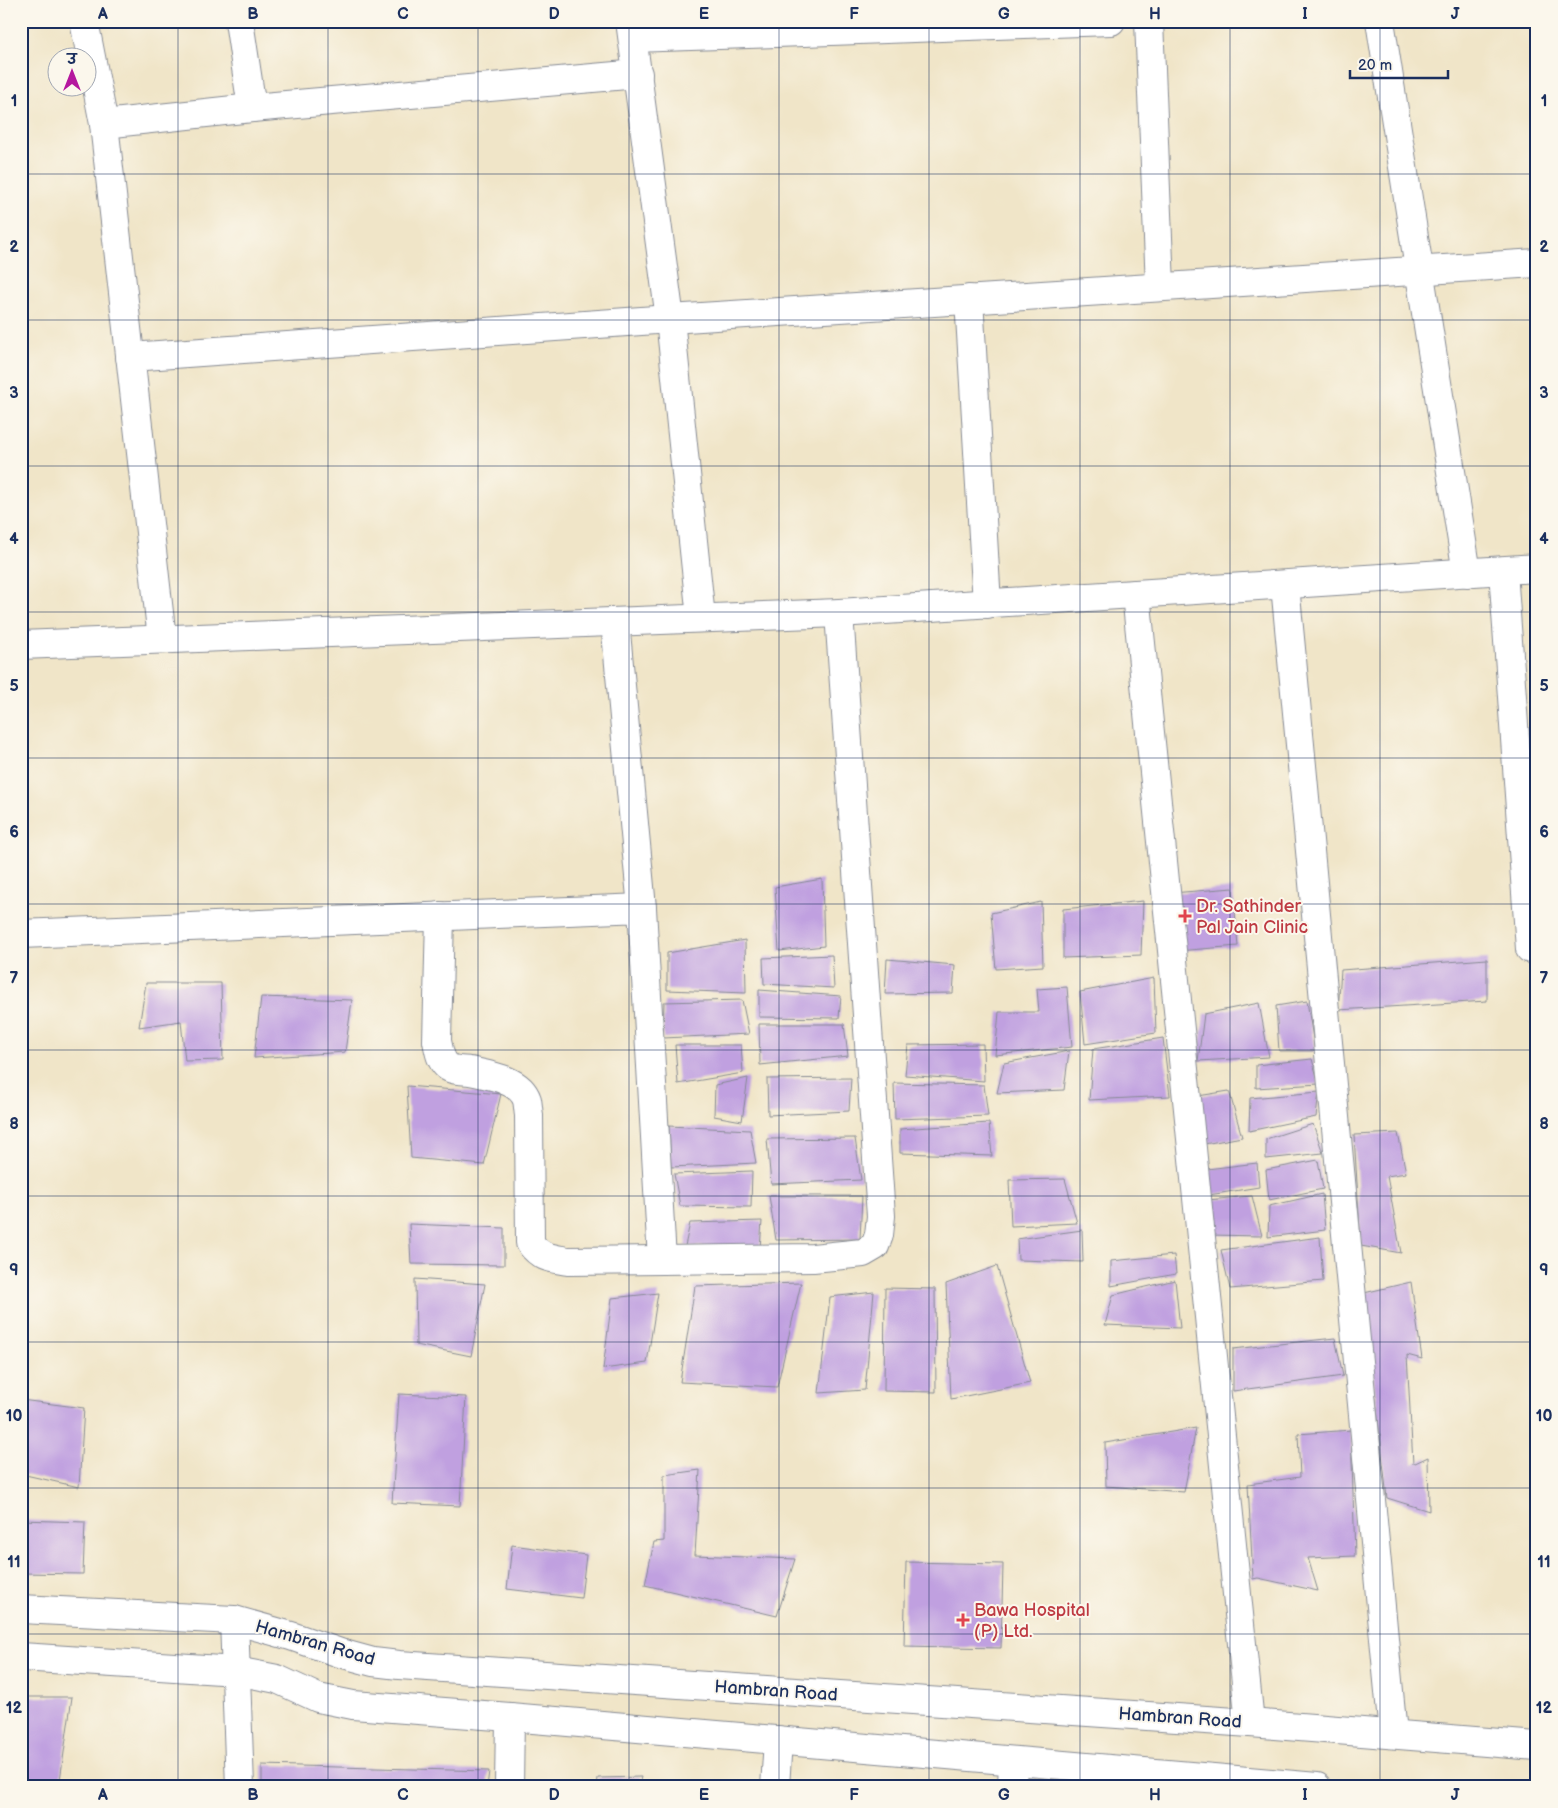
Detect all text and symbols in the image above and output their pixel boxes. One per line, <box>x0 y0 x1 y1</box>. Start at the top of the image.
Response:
text: A <box>97 5 108 24</box>
text: B <box>247 5 259 24</box>
text: C <box>397 5 409 24</box>
text: D <box>548 5 560 24</box>
text: E <box>699 5 709 24</box>
text: F <box>849 5 859 24</box>
text: G <box>998 5 1010 24</box>
text: H <box>1149 5 1161 24</box>
text: I <box>1302 5 1308 24</box>
text: J <box>1451 5 1460 24</box>
north arrow <box>48 48 98 98</box>
scale bar <box>1350 48 1448 80</box>
text: उ <box>65 51 78 68</box>
text: 20 m <box>1358 56 1392 75</box>
text: 1 <box>11 92 17 111</box>
text: 1 <box>1541 92 1547 111</box>
text: 2 <box>9 238 19 257</box>
text: 2 <box>1539 238 1549 257</box>
text: 3 <box>9 384 19 403</box>
text: 3 <box>1539 384 1549 403</box>
text: 4 <box>9 530 19 549</box>
text: 4 <box>1539 530 1549 549</box>
text: 5 <box>9 677 19 696</box>
text: 5 <box>1539 677 1549 696</box>
text: 6 <box>9 823 19 842</box>
text: 6 <box>1539 823 1549 842</box>
place label: Dr. Sathinder Pal Jain Clinic <box>1196 896 1308 938</box>
marker: Dr. Sathinder Pal Jain Clinic <box>1178 909 1192 923</box>
text: 7 <box>10 969 19 988</box>
text: 7 <box>1540 969 1549 988</box>
text: 8 <box>9 1115 19 1134</box>
text: 8 <box>1539 1115 1549 1134</box>
text: 9 <box>9 1261 19 1280</box>
text: 9 <box>1539 1261 1549 1280</box>
text: 10 <box>6 1407 22 1426</box>
text: 10 <box>1536 1407 1552 1426</box>
text: 11 <box>7 1553 21 1572</box>
text: 11 <box>1537 1553 1551 1572</box>
place label: Bawa Hospital (P) Ltd. <box>974 1600 1090 1642</box>
marker: Bawa Hospital (P) Ltd. <box>956 1613 970 1627</box>
street label: Hambran Road <box>253 1616 377 1670</box>
street label: Hambran Road <box>714 1676 838 1706</box>
text: 12 <box>6 1699 23 1718</box>
text: 12 <box>1536 1699 1553 1718</box>
street label: Hambran Road <box>1118 1703 1242 1733</box>
text: A <box>97 1786 108 1805</box>
text: B <box>247 1786 259 1805</box>
text: C <box>397 1786 409 1805</box>
text: D <box>548 1786 560 1805</box>
text: E <box>699 1786 709 1805</box>
text: F <box>849 1786 859 1805</box>
text: G <box>998 1786 1010 1805</box>
text: H <box>1149 1786 1161 1805</box>
text: I <box>1302 1786 1308 1805</box>
text: J <box>1451 1786 1460 1805</box>

